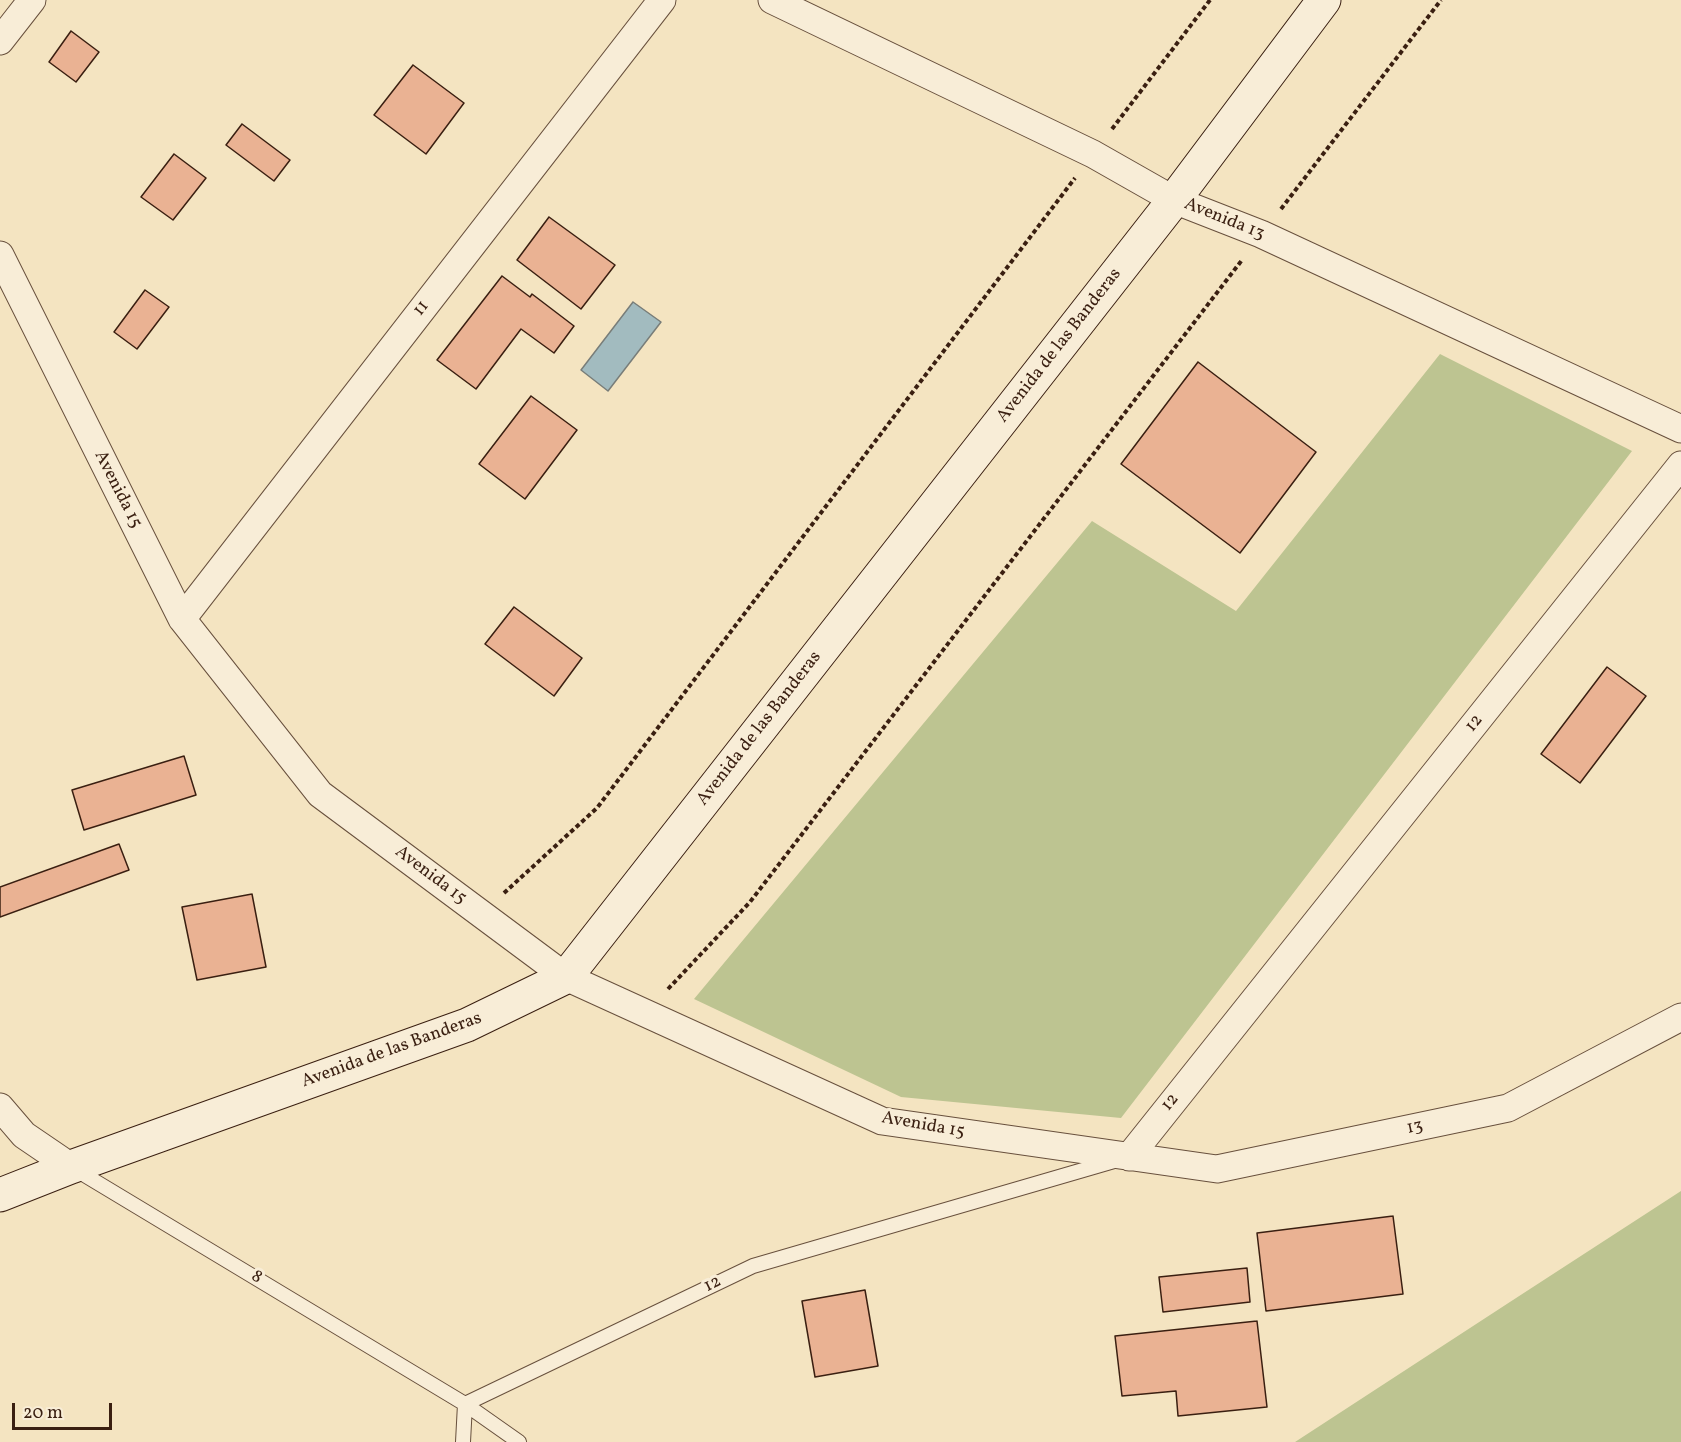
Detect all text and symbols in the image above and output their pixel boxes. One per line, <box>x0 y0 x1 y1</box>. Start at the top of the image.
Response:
street label: Avenida 13 <box>1181 194 1267 246</box>
street label: Avenida de las Banderas <box>993 264 1127 428</box>
street label: 11 <box>409 297 435 321</box>
street label: Avenida 15 <box>88 448 146 532</box>
street label: Avenida de las Banderas <box>693 647 827 811</box>
street label: 12 <box>1461 711 1489 737</box>
street label: Avenida 15 <box>390 842 470 910</box>
street label: Avenida de las Banderas <box>299 1008 485 1094</box>
street label: 12 <box>1157 1090 1185 1116</box>
street label: Avenida 15 <box>880 1108 966 1144</box>
street label: 13 <box>1405 1116 1425 1140</box>
street label: 8 <box>247 1266 265 1290</box>
street label: 12 <box>701 1272 725 1298</box>
scale bar <box>15 1391 116 1429</box>
text: 20 m <box>23 1401 63 1426</box>

